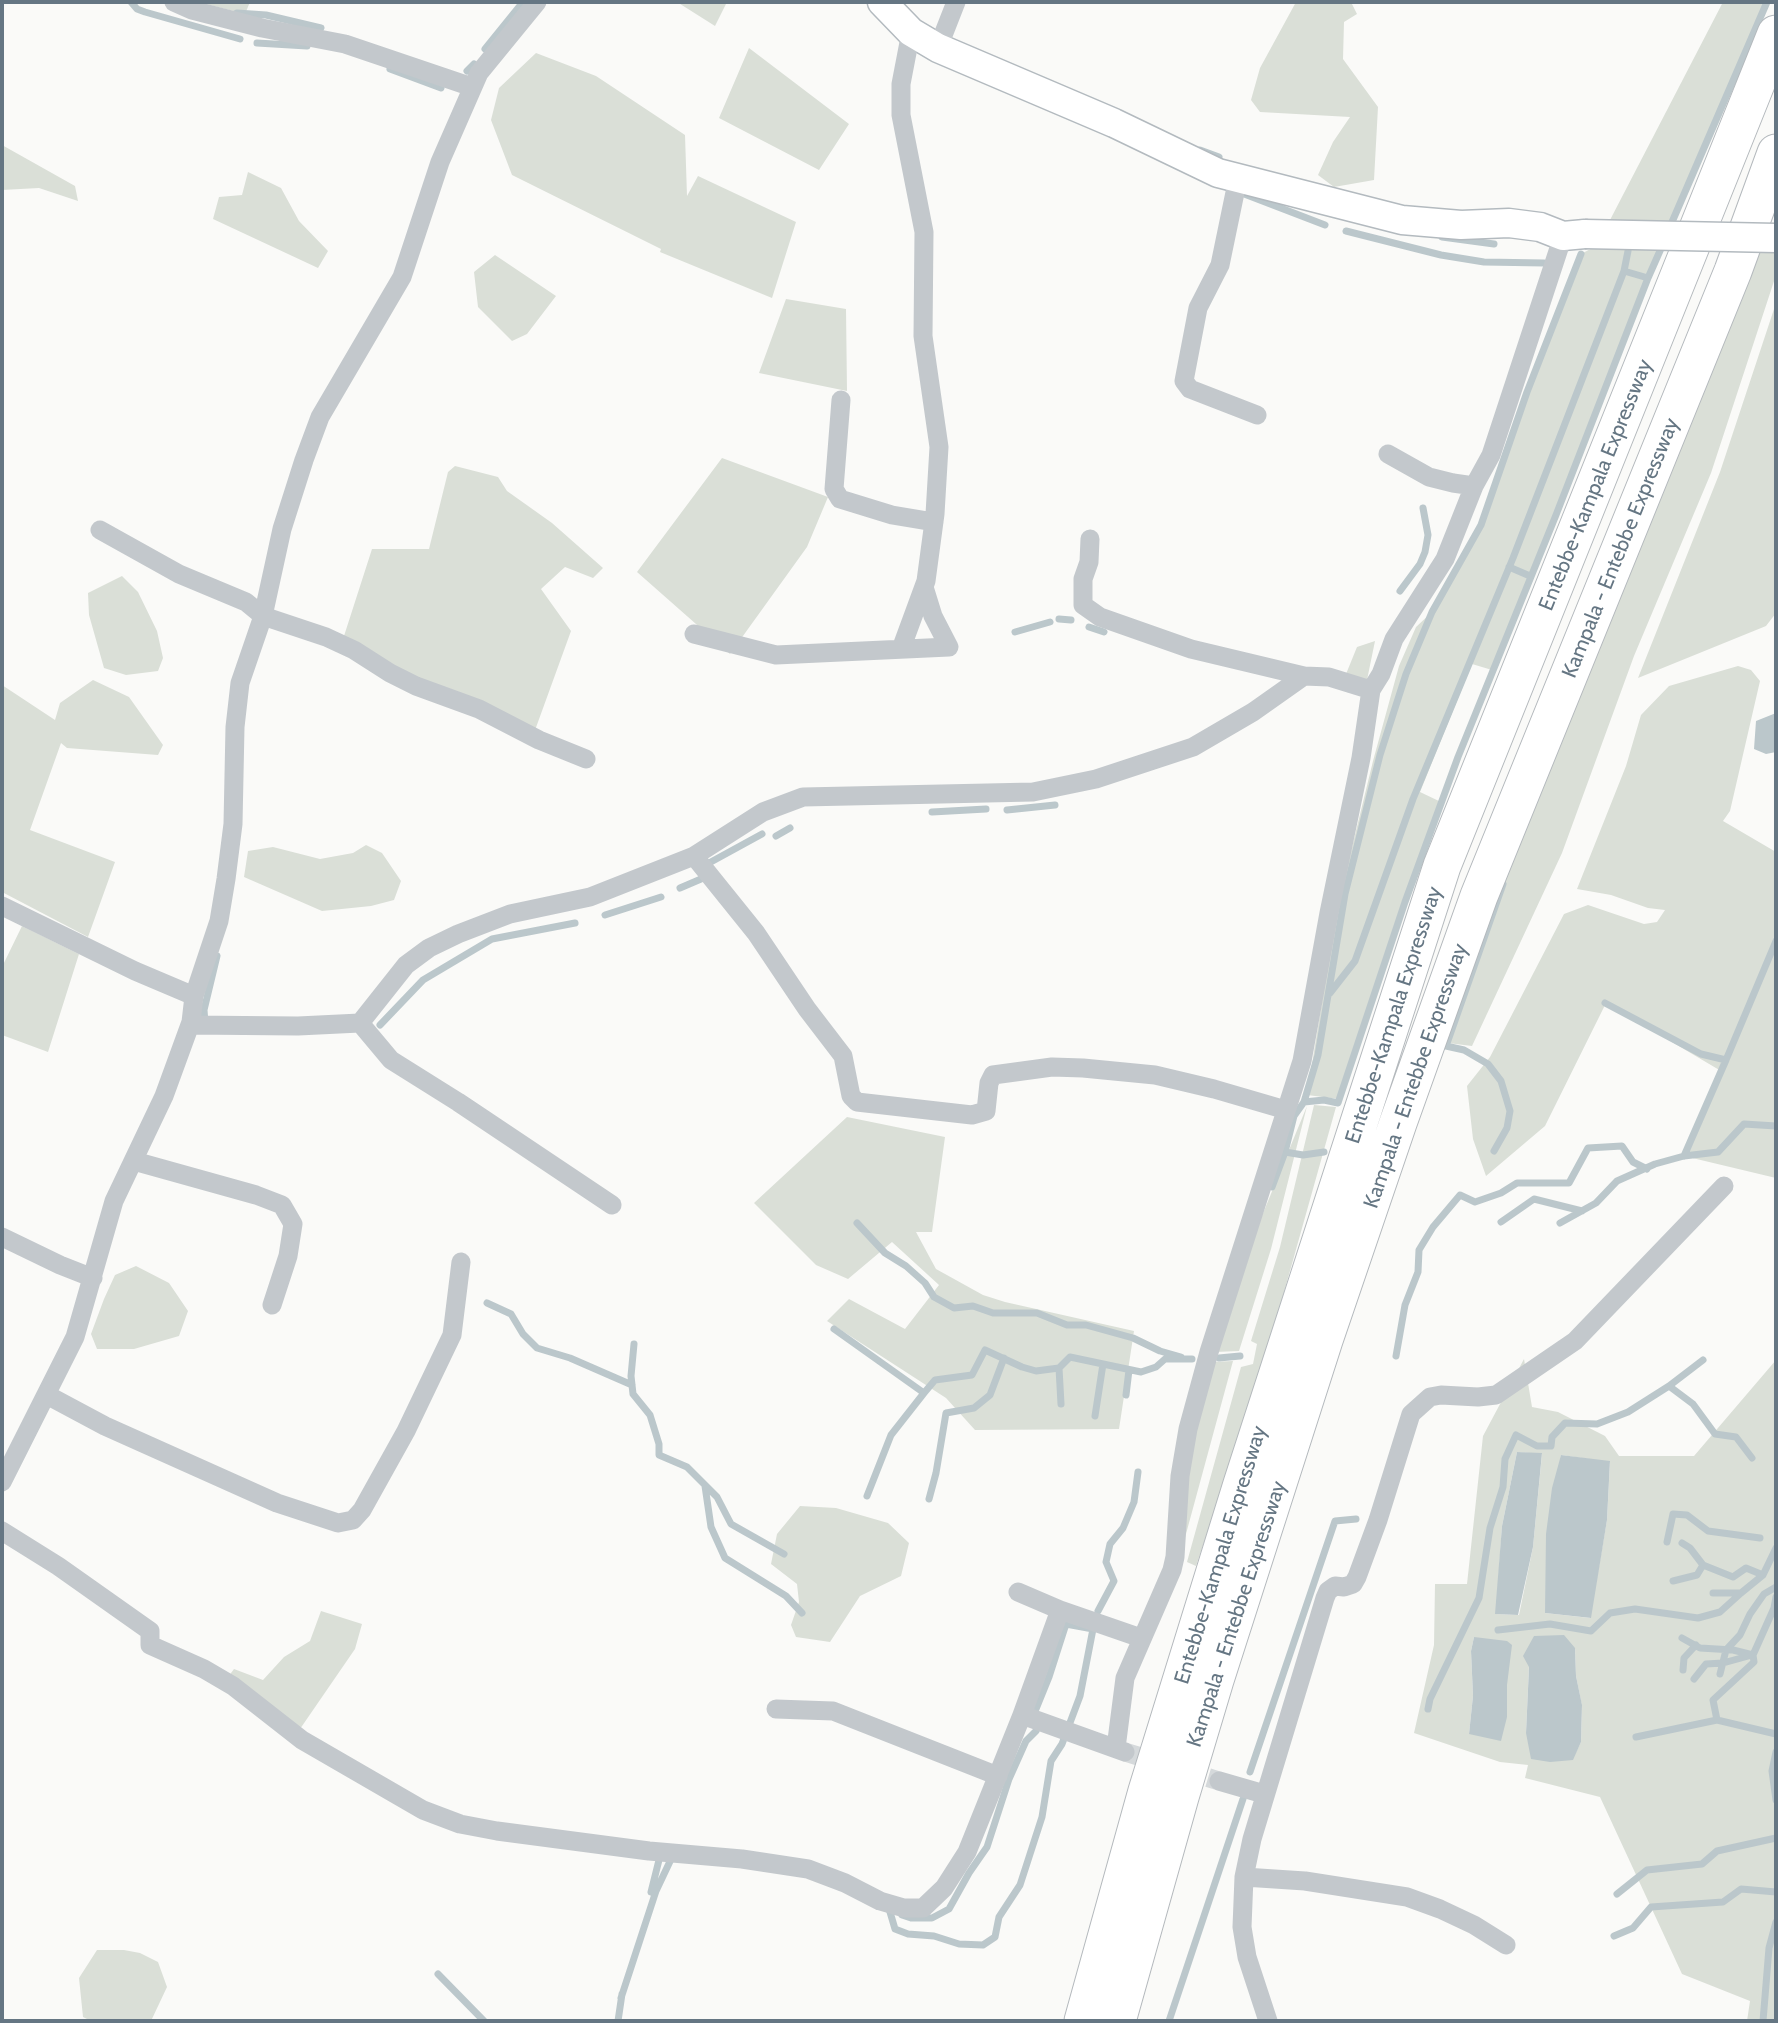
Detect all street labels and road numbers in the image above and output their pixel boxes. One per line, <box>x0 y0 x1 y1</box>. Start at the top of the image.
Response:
street label: Entebbe-Kampala Expressway <box>1534 356 1658 614</box>
street label: Kampala - Entebbe Expressway <box>1557 414 1685 682</box>
street label: Entebbe-Kampala Expressway <box>1340 883 1448 1147</box>
street label: Kampala - Entebbe Expressway <box>1359 940 1473 1212</box>
street label: Entebbe-Kampala Expressway <box>1170 1423 1272 1687</box>
street label: Kampala - Entebbe Expressway <box>1182 1478 1292 1750</box>

